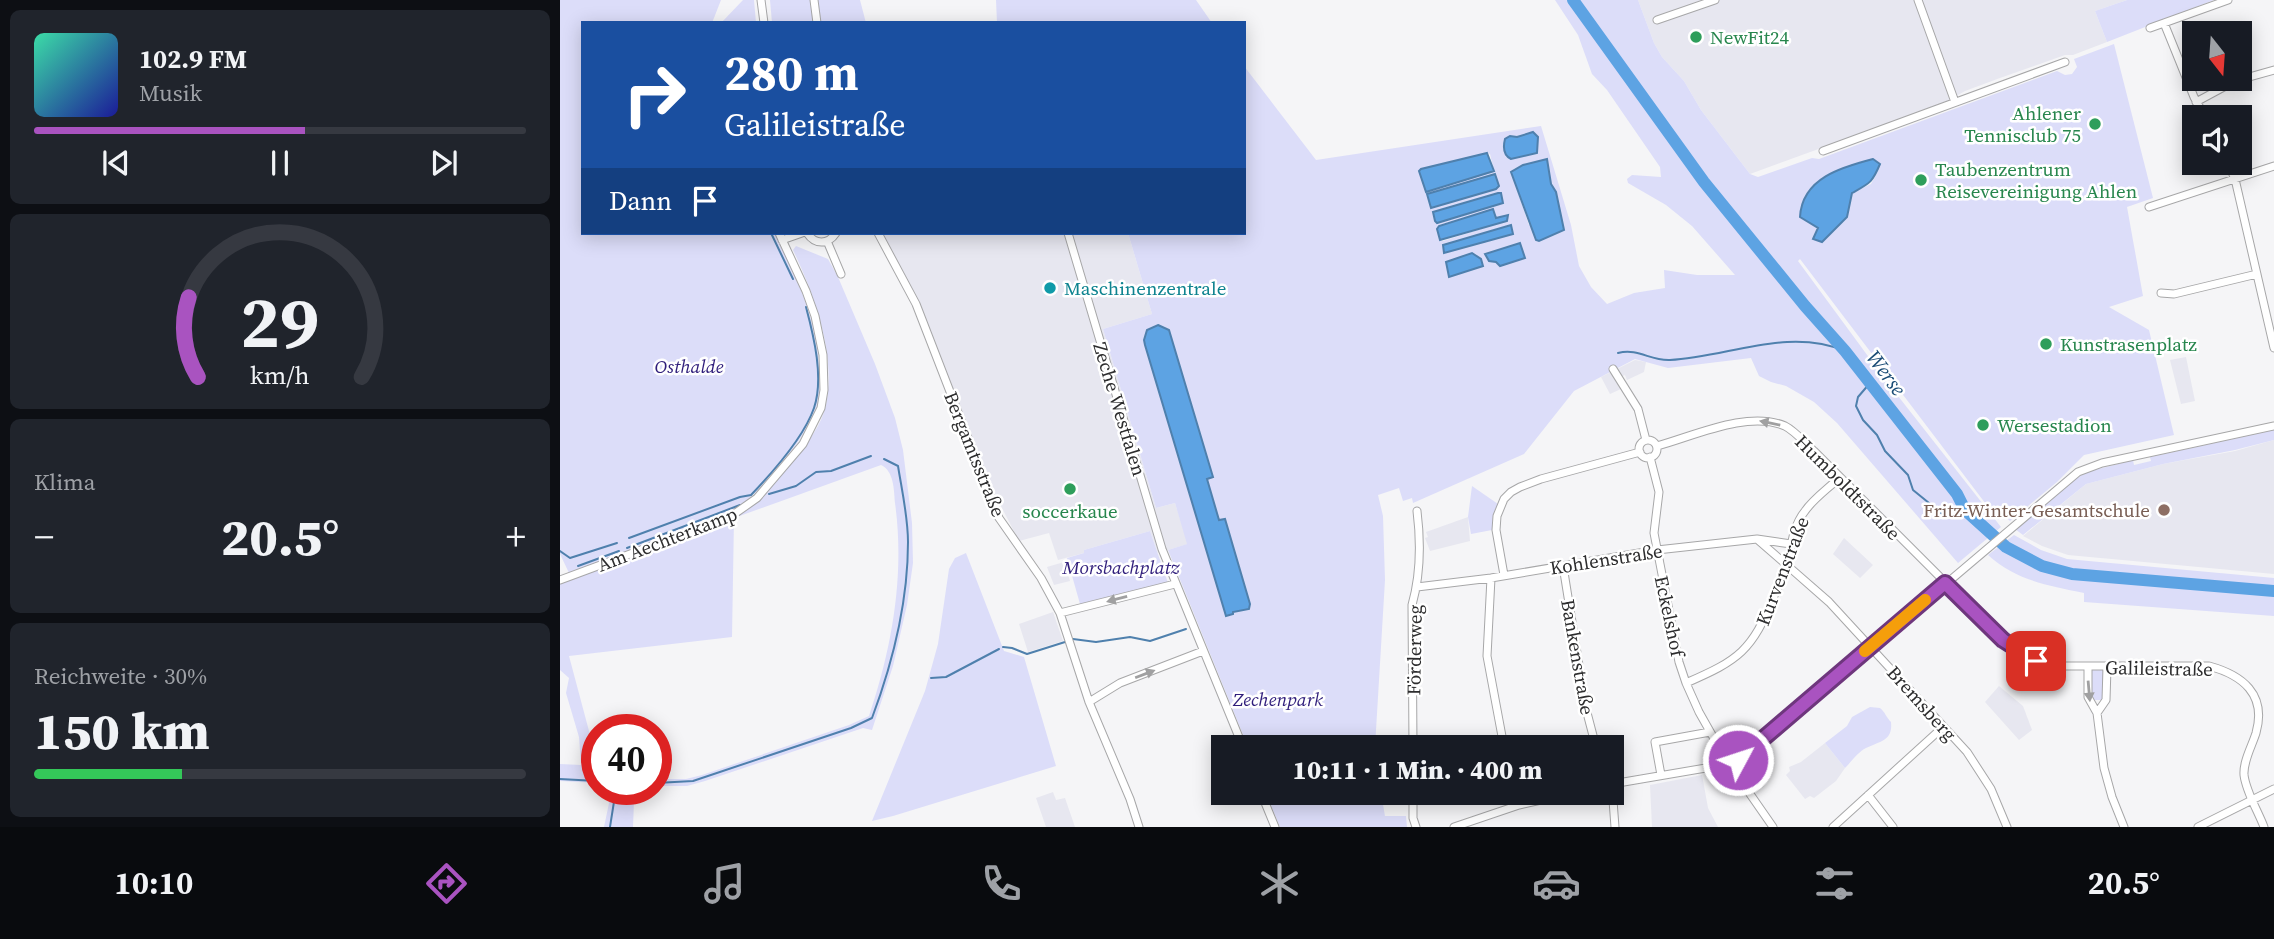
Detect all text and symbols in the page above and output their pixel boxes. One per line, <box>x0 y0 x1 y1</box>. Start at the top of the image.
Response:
north arrow <box>2182 21 2252 91</box>
map controls <box>2182 21 2252 175</box>
place label: NewFit24 <box>1710 24 1789 50</box>
marker: NewFit24 <box>1688 29 1704 45</box>
text: 280 m <box>724 39 859 106</box>
text: 102.9 FM <box>139 41 247 77</box>
icon: right <box>609 49 700 140</box>
text: Musik <box>139 77 202 109</box>
place label: Ahlener Tennisclub 75 <box>1964 100 2081 148</box>
text: Galileistraße <box>724 103 906 147</box>
button: sound <box>2182 105 2252 175</box>
marker: Ahlener Tennisclub 75 <box>2087 116 2103 132</box>
icon: previous <box>97 144 135 182</box>
icon: pause <box>261 144 299 182</box>
icon: next <box>425 144 463 182</box>
place label: Taubenzentrum Reisevereinigung Ahlen <box>1935 156 2137 204</box>
marker: Taubenzentrum Reisevereinigung Ahlen <box>1913 172 1929 188</box>
icon: arrive <box>686 182 724 220</box>
text: Dann <box>609 183 672 219</box>
text: 29 <box>241 273 319 372</box>
place label: Maschinenzentrale <box>1064 275 1226 301</box>
marker: Maschinenzentrale <box>1042 280 1058 296</box>
place label: Kunstrasenplatz <box>2060 331 2197 357</box>
marker: Kunstrasenplatz <box>2038 336 2054 352</box>
street label: Zeche Westfalen <box>1087 339 1153 479</box>
water label: Werse <box>1860 344 1913 402</box>
park label: Osthalde <box>655 353 724 379</box>
text: km/h <box>250 358 310 392</box>
street label: Bergamtsstraße <box>938 388 1012 520</box>
place label: Wersestadion <box>1997 412 2112 438</box>
one-way arrow <box>1759 417 1781 428</box>
marker: Wersestadion <box>1975 417 1991 433</box>
street label: Humboldtstraße <box>1790 429 1906 545</box>
text: Klima <box>34 466 95 498</box>
marker: soccerkaue <box>1062 481 1078 497</box>
place label: Fritz-Winter-Gesamtschule <box>1923 497 2150 523</box>
place label: soccerkaue <box>1022 498 1118 524</box>
street label: Am Aechterkamp <box>593 500 741 578</box>
text: 20.5° <box>221 501 339 572</box>
marker: Fritz-Winter-Gesamtschule <box>2156 502 2172 518</box>
text: − <box>34 511 54 563</box>
text: + <box>506 511 526 563</box>
street label: Kurvenstraße <box>1749 513 1815 629</box>
street label: Kohlenstraße <box>1548 537 1664 581</box>
park label: Morsbachplatz <box>1062 554 1181 580</box>
street label: Eckelshof <box>1649 573 1692 661</box>
one-way arrow <box>1106 594 1128 605</box>
street label: Bankenstraße <box>1555 597 1601 717</box>
street label: Förderweg <box>1400 604 1428 696</box>
pin <box>2006 631 2066 691</box>
icon: arrive <box>2017 642 2055 680</box>
street label: Galileistraße <box>2105 654 2213 682</box>
text: Reichweite · 30% <box>34 660 207 692</box>
street label: Bremsberg <box>1881 660 1963 746</box>
one-way arrow <box>1134 668 1155 679</box>
one-way arrow <box>2084 680 2095 702</box>
park label: Zechenpark <box>1232 686 1323 712</box>
text: 150 km <box>34 695 210 766</box>
speed limit sign: 40 <box>581 714 672 805</box>
position arrow <box>1701 723 1775 797</box>
text: 10:11 · 1 Min. · 400 m <box>1293 752 1542 788</box>
icon: directions <box>422 859 471 908</box>
icon: music <box>700 859 749 908</box>
icon: phone <box>977 859 1026 908</box>
icon: climate <box>1255 859 1304 908</box>
icon: car <box>1532 859 1581 908</box>
icon: filters <box>1810 859 1859 908</box>
text: 10:10 <box>114 861 193 905</box>
text: 20.5° <box>2088 861 2160 905</box>

